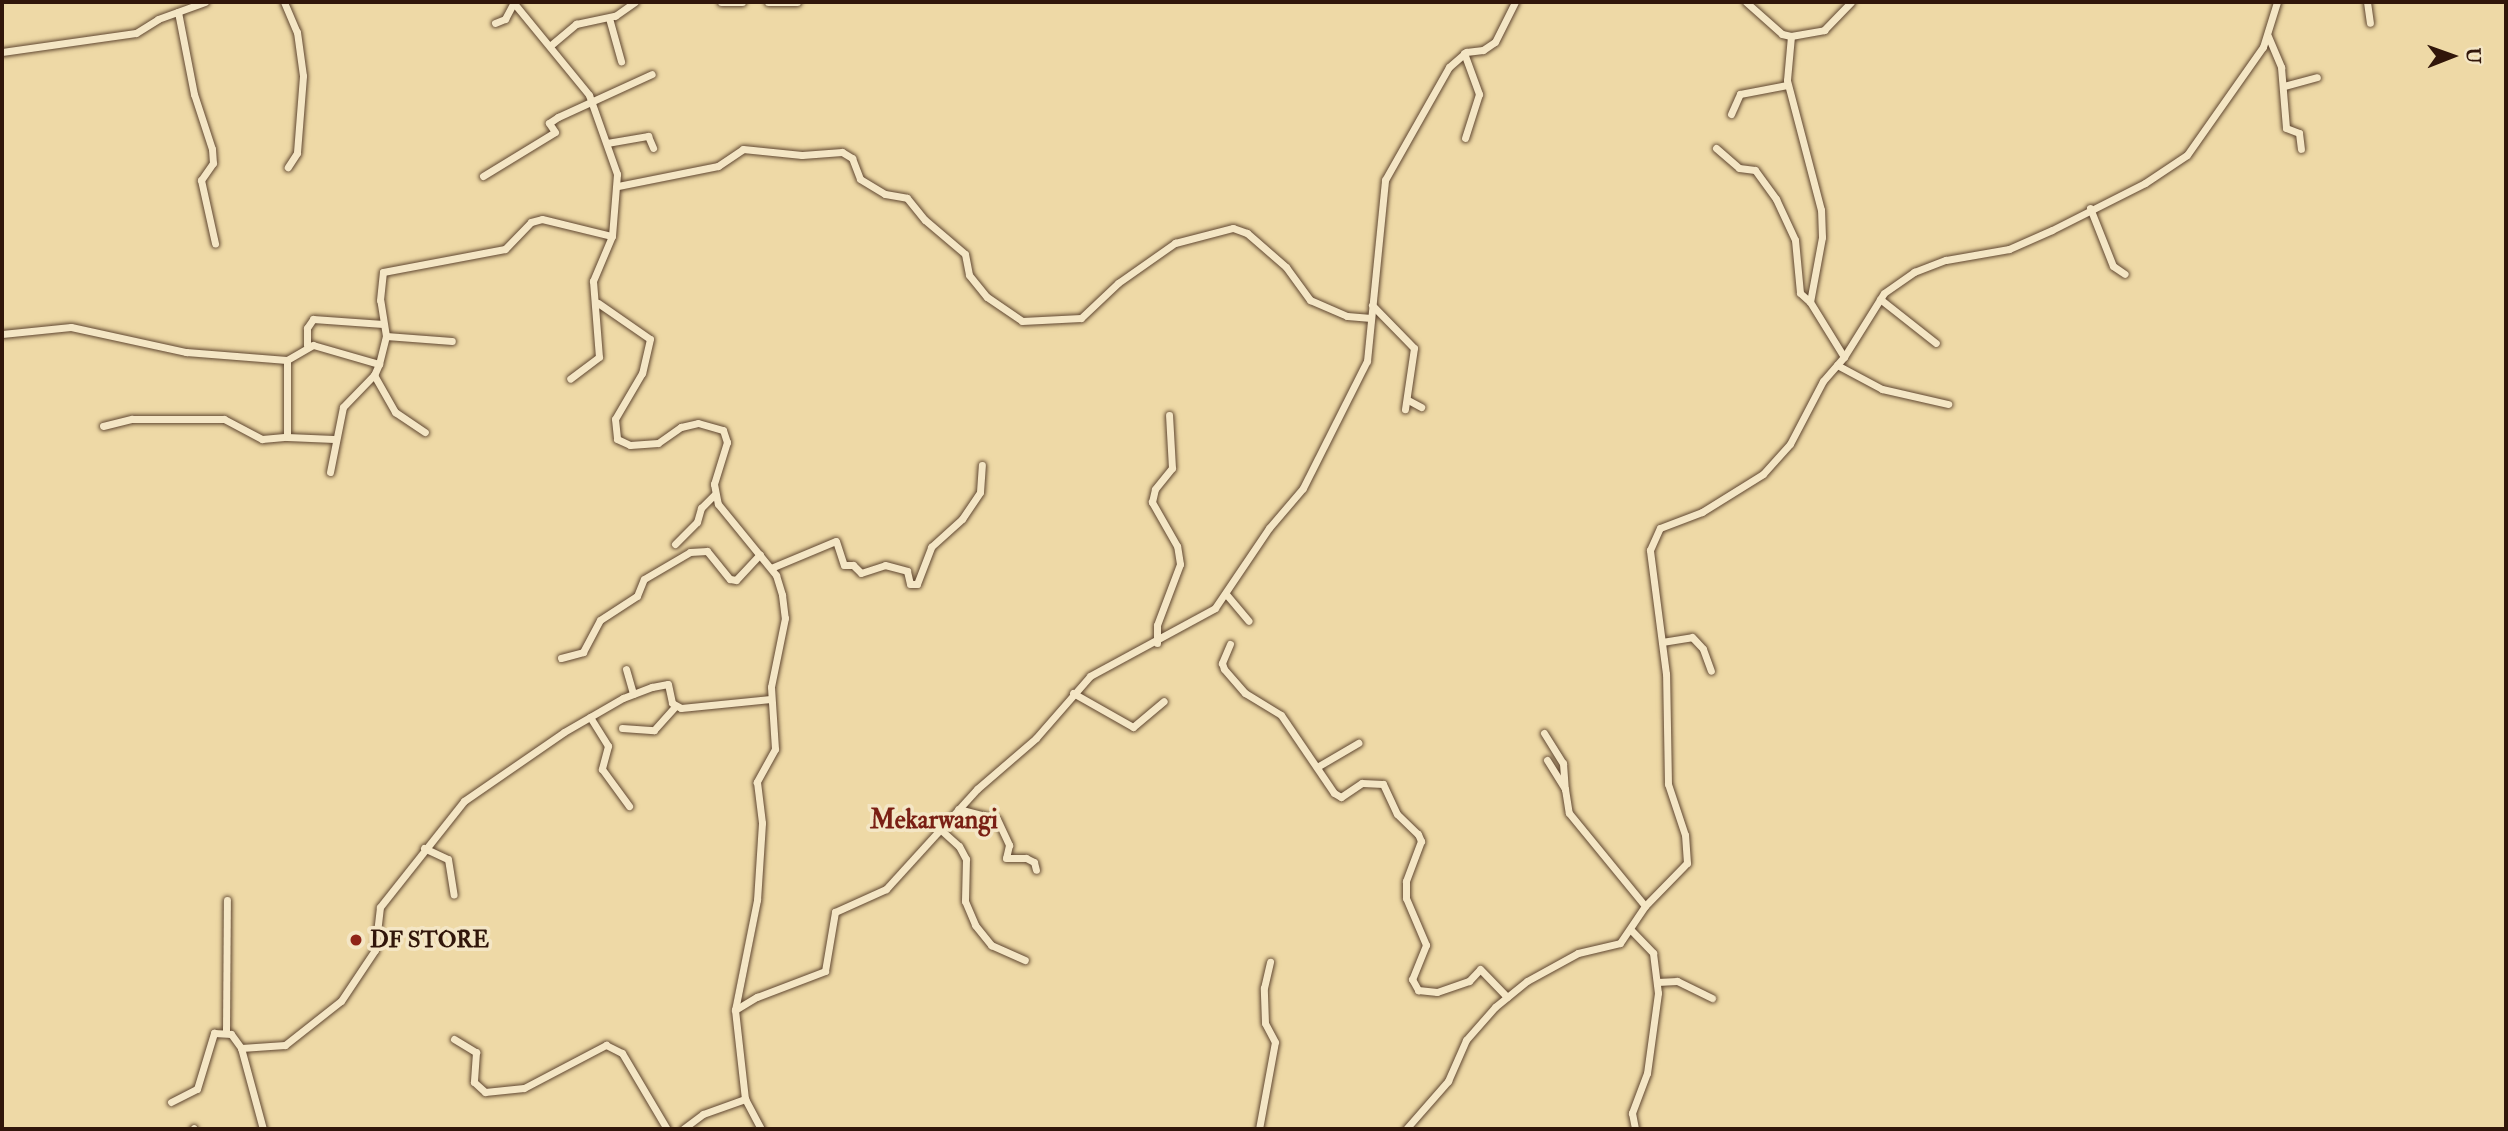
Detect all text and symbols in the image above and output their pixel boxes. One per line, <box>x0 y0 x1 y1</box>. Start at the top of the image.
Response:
north arrow <box>2417 21 2487 91</box>
text: U <box>2461 47 2485 64</box>
district label: Mekarwangi <box>870 805 998 837</box>
place label: DF STORE <box>370 926 489 954</box>
marker: DF STORE <box>348 932 364 948</box>

